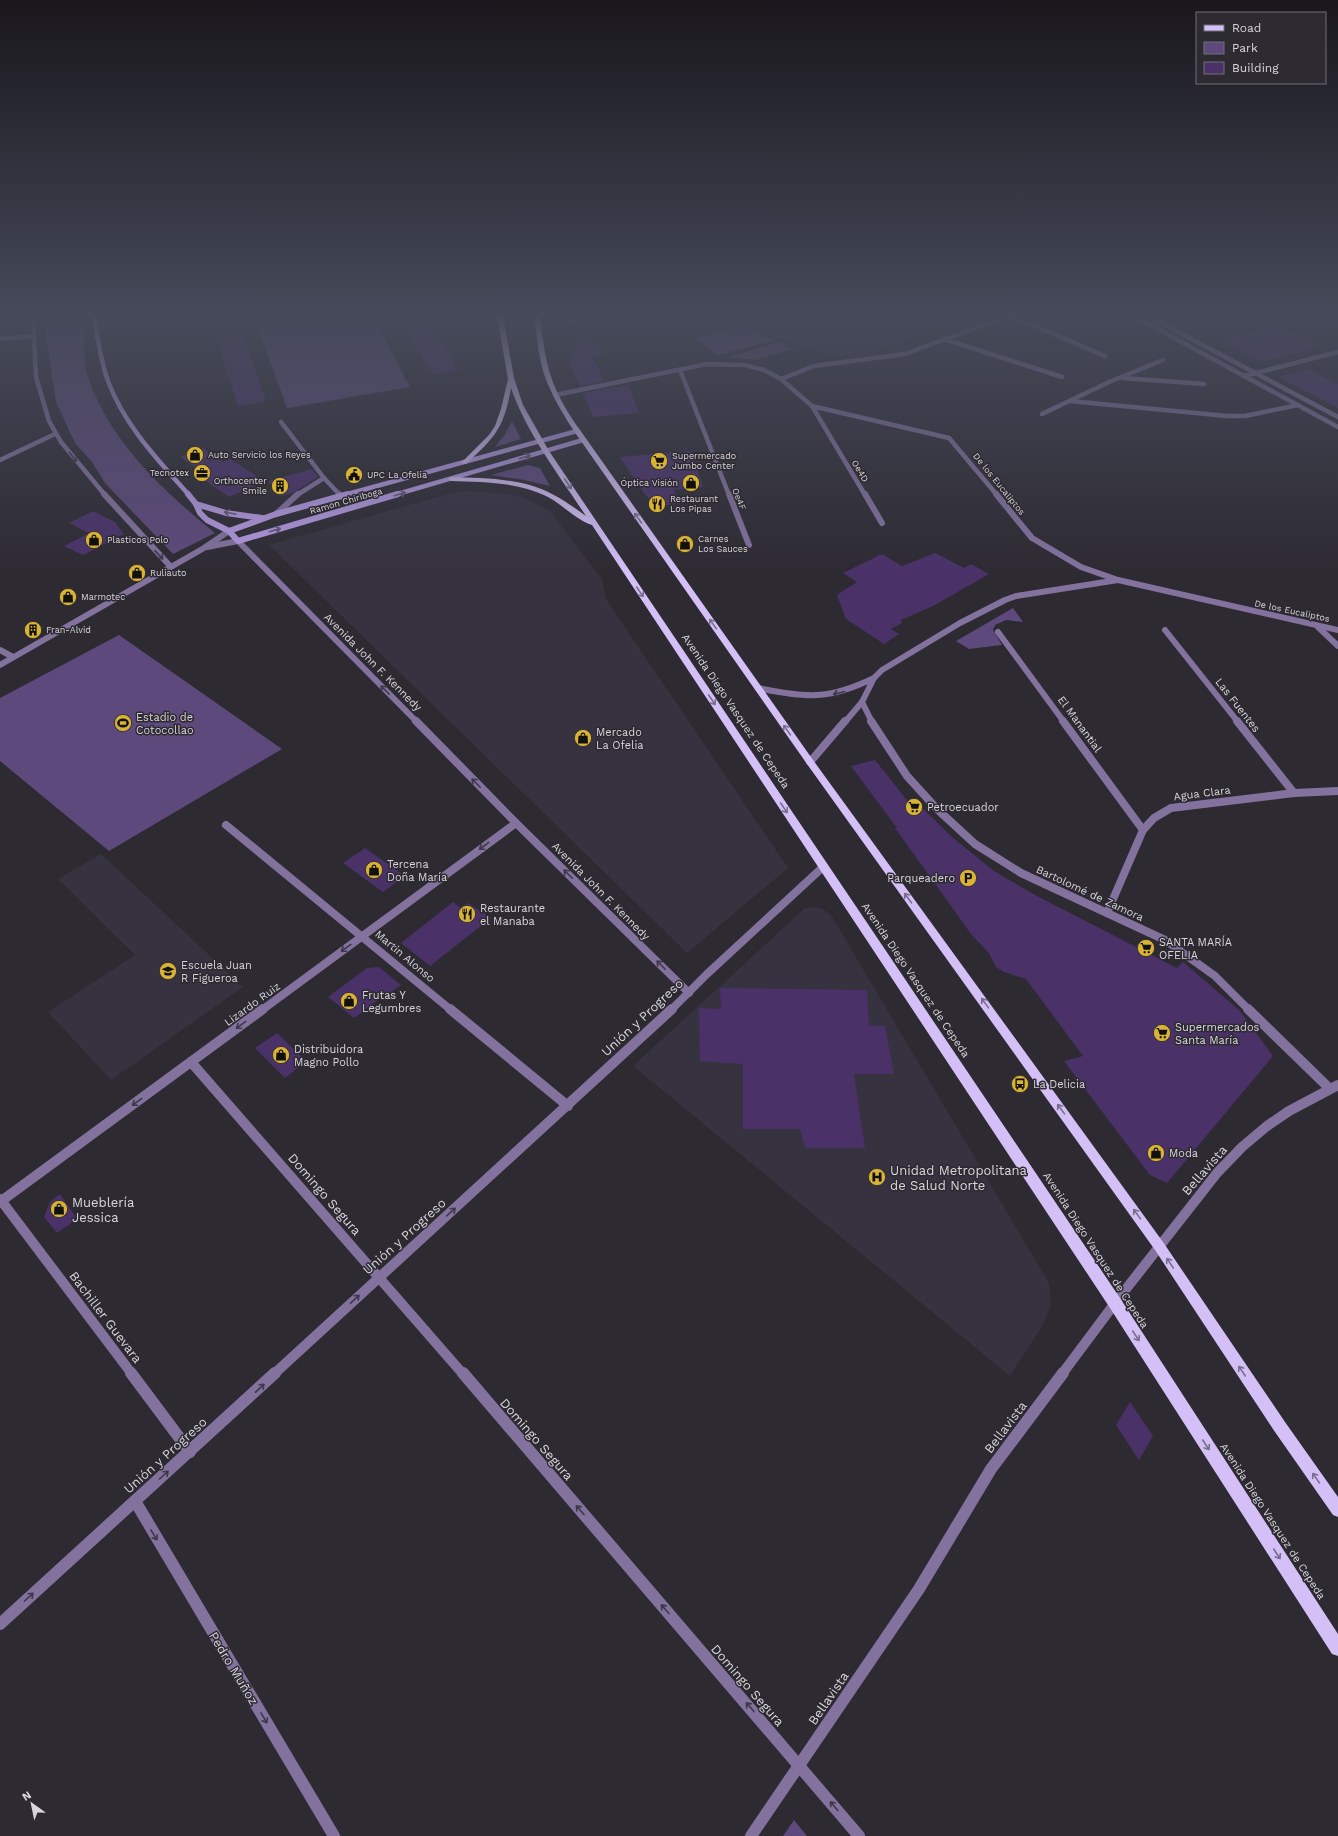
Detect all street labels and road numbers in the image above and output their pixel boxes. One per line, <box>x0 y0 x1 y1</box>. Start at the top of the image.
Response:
street label: De los Eucaliptos <box>971 451 1027 517</box>
street label: Oe4D <box>850 458 870 484</box>
street label: Ramon Chiriboga <box>309 486 383 516</box>
street label: Oe4F <box>730 487 748 512</box>
street label: De los Eucaliptos <box>1253 598 1331 624</box>
street label: Avenida John F. Kennedy <box>321 611 424 714</box>
street label: Avenida Diego Vasquez de Cepeda <box>679 631 792 791</box>
street label: Las Fuentes <box>1212 676 1263 735</box>
street label: El Manantial <box>1055 694 1105 755</box>
street label: Agua Clara <box>1173 784 1231 803</box>
street label: Avenida John F. Kennedy <box>549 840 652 943</box>
street label: Bartolomé de Zamora <box>1034 863 1146 924</box>
street label: Avenida Diego Vasquez de Cepeda <box>859 900 972 1060</box>
street label: Martin Alonso <box>372 928 437 985</box>
street label: Unión y Progreso <box>598 975 687 1059</box>
street label: Lizardo Ruiz <box>222 980 283 1029</box>
street label: Bellavista <box>1179 1142 1230 1198</box>
street label: Domingo Segura <box>285 1150 365 1239</box>
street label: Avenida Diego Vasquez de Cepeda <box>1040 1170 1151 1331</box>
street label: Unión y Progreso <box>360 1195 449 1278</box>
street label: Bachiller Guevara <box>66 1269 145 1367</box>
street label: Domingo Segura <box>497 1395 577 1484</box>
street label: Bellavista <box>981 1398 1030 1456</box>
street label: Unión y Progreso <box>121 1414 210 1497</box>
street label: Avenida Diego Vasquez de Cepeda <box>1217 1441 1328 1602</box>
street label: Pedro Muñoz <box>206 1629 261 1708</box>
street label: Domingo Segura <box>708 1641 788 1730</box>
street label: Bellavista <box>805 1668 852 1728</box>

